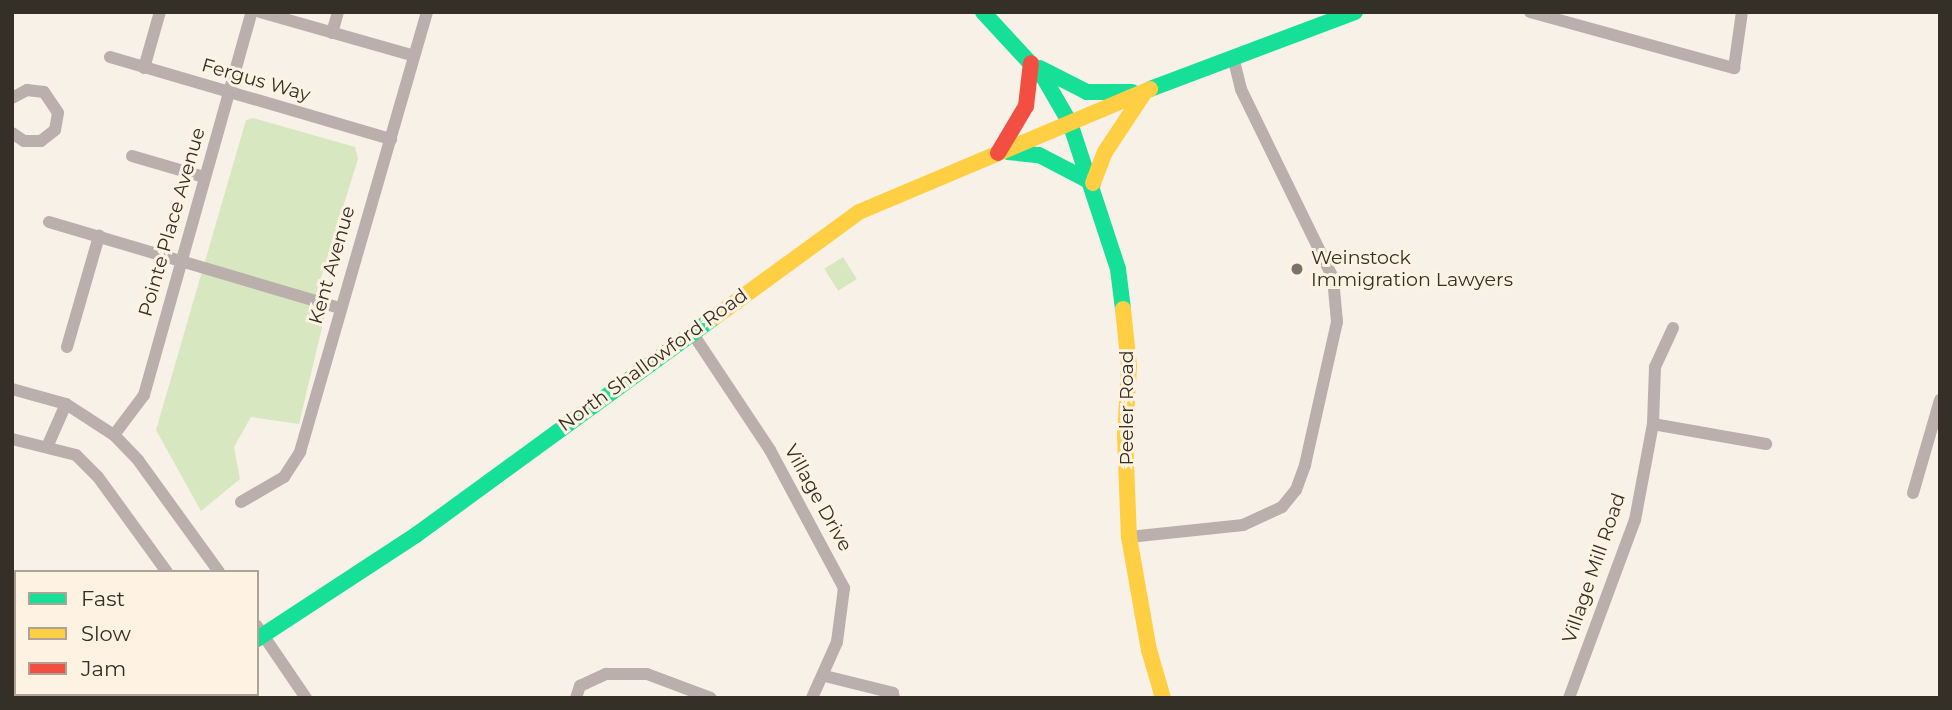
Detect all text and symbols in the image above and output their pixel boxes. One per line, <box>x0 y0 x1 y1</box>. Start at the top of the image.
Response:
street label: Fergus Way <box>199 54 313 106</box>
street label: Pointe Place Avenue <box>134 125 210 319</box>
street label: Kent Avenue <box>304 203 360 327</box>
place label: Weinstock Immigration Lawyers <box>1311 247 1513 291</box>
marker: Weinstock Immigration Lawyers <box>1289 261 1305 277</box>
street label: North Shallowford Road <box>554 284 752 436</box>
street label: Peeler Road <box>1116 350 1138 466</box>
street label: Village Drive <box>779 441 857 555</box>
street label: Village Mill Road <box>1558 490 1630 646</box>
legend <box>14 570 259 696</box>
text: Fast <box>81 586 125 611</box>
text: Slow <box>81 621 131 646</box>
text: Jam <box>81 656 126 681</box>

